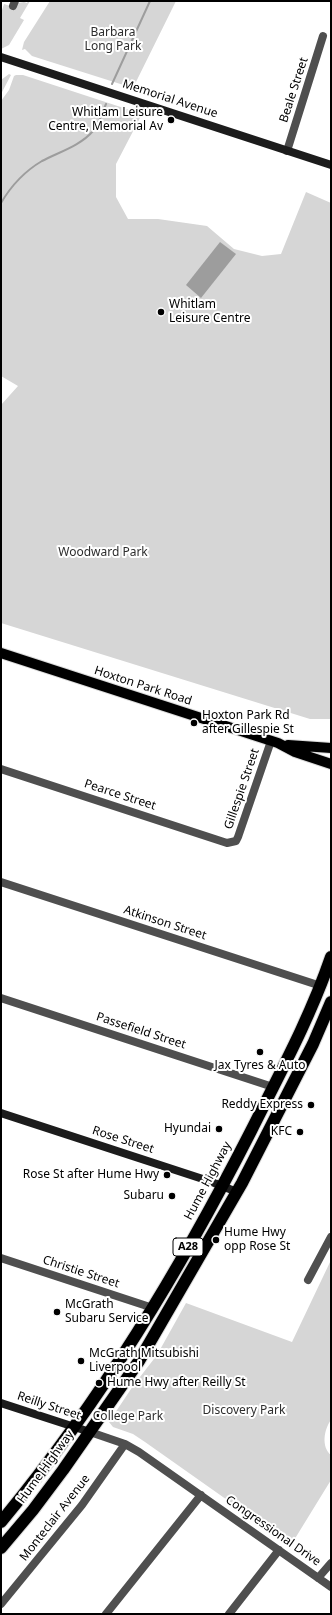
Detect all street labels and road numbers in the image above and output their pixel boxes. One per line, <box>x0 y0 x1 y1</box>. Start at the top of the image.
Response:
street label: Beale Street <box>277 56 311 124</box>
street label: Memorial Avenue <box>121 77 219 121</box>
street label: Hoxton Park Road <box>92 663 194 709</box>
street label: Gillespie Street <box>221 747 263 831</box>
street label: Pearce Street <box>82 777 158 813</box>
street label: Atkinson Street <box>122 903 208 943</box>
street label: Passefield Street <box>94 1010 188 1052</box>
street label: Rose Street <box>90 1123 156 1157</box>
street label: Hume Highway <box>181 1139 235 1223</box>
road number: A28 <box>173 1238 203 1256</box>
street label: Christie Street <box>41 1253 121 1291</box>
street label: Reilly Street <box>15 1389 83 1423</box>
street label: Hume Highway <box>15 1428 77 1506</box>
street label: Monteclair Avenue <box>17 1472 93 1564</box>
street label: Congressional Drive <box>223 1493 323 1569</box>

